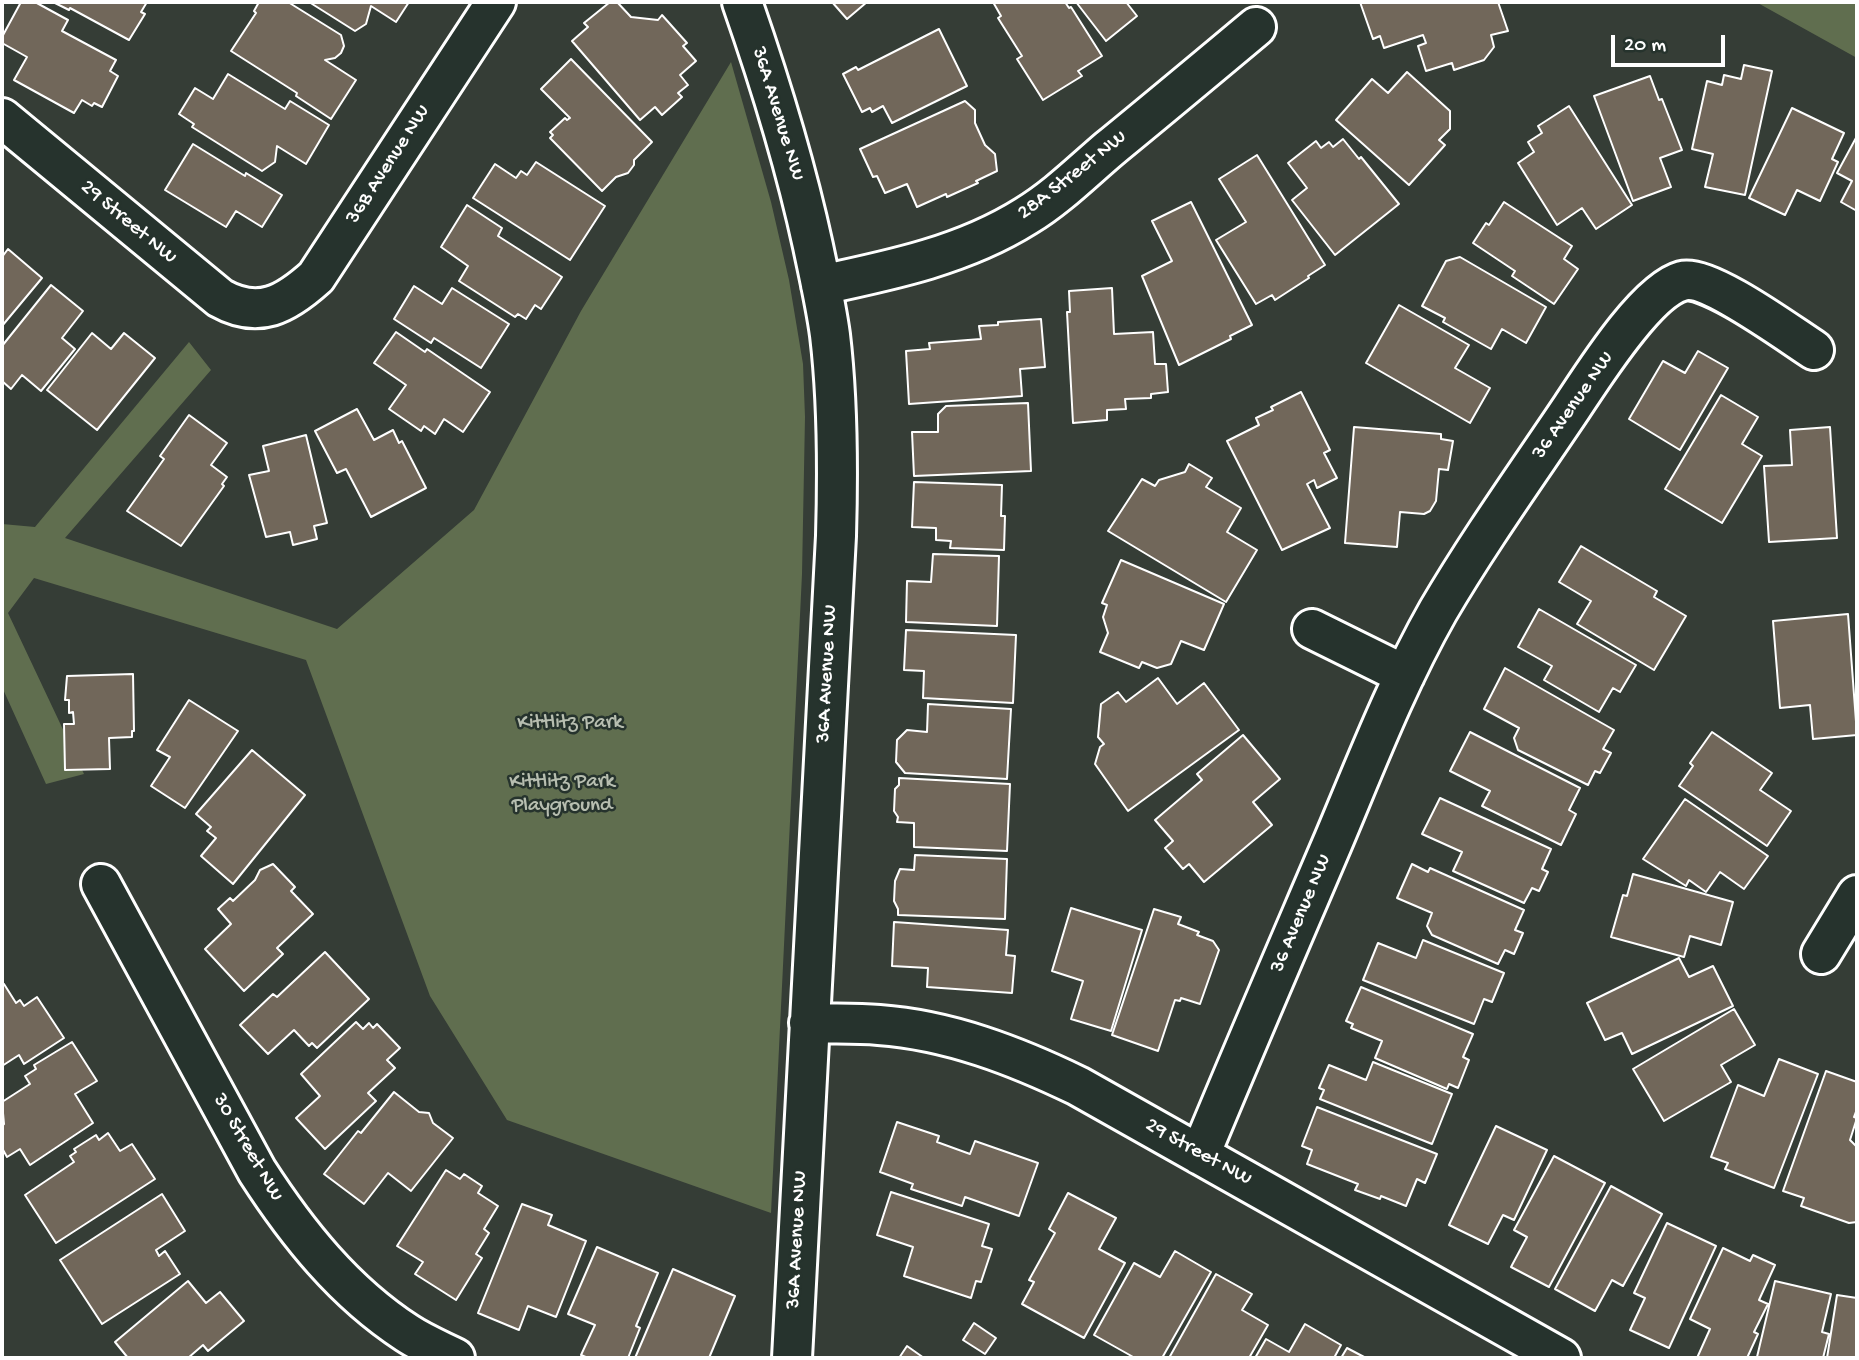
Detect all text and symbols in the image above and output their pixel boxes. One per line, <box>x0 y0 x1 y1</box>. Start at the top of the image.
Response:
scale bar <box>1614 21 1728 65</box>
text: 20 m <box>1624 34 1666 59</box>
street label: 36A Avenue NW <box>745 44 809 184</box>
street label: 36B Avenue NW <box>341 101 437 229</box>
street label: 28A Street NW <box>1013 126 1133 226</box>
street label: 29 Street NW <box>75 175 181 271</box>
street label: 36 Avenue NW <box>1527 347 1621 465</box>
street label: 36A Avenue NW <box>812 604 844 744</box>
park label: Kittlitz Park <box>517 711 623 737</box>
park label: Kittlitz Park Playground <box>509 770 615 820</box>
street label: 36 Avenue NW <box>1266 851 1338 977</box>
street label: 30 Street NW <box>206 1090 288 1206</box>
street label: 29 Street NW <box>1140 1113 1256 1193</box>
street label: 36A Avenue NW <box>782 1170 814 1310</box>

